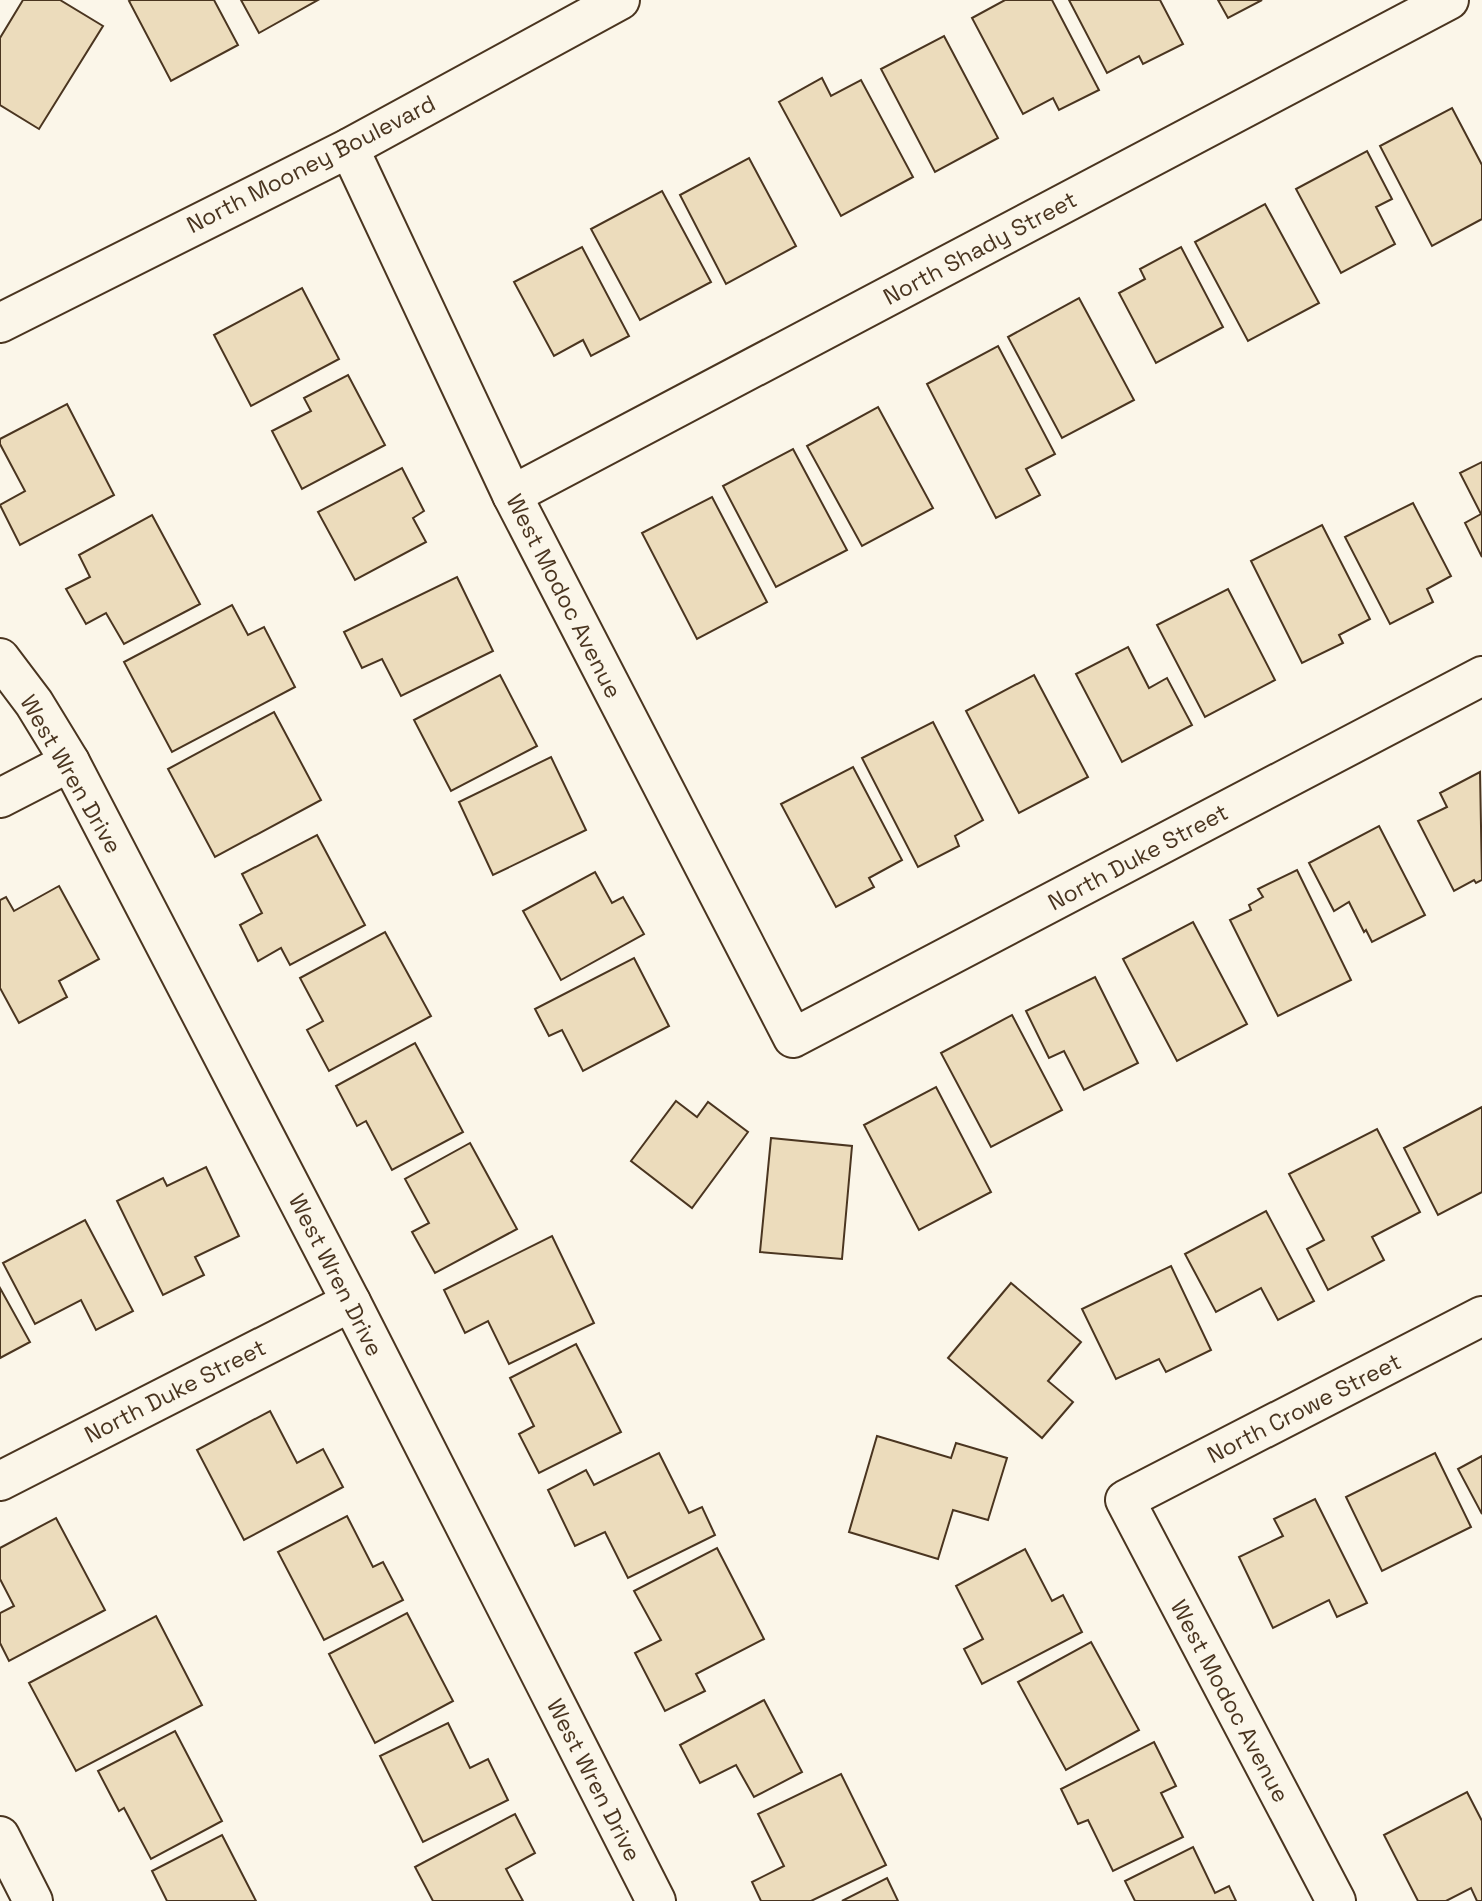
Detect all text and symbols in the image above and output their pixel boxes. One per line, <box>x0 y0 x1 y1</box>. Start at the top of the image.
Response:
street label: North Mooney Boulevard <box>182 88 440 240</box>
street label: North Shady Street <box>878 184 1082 312</box>
street label: West Modoc Avenue <box>499 489 629 703</box>
street label: West Wren Drive <box>13 689 129 859</box>
street label: North Duke Street <box>1043 797 1233 917</box>
street label: West Wren Drive <box>282 1189 390 1361</box>
street label: North Duke Street <box>79 1332 271 1450</box>
street label: North Crowe Street <box>1202 1346 1406 1470</box>
street label: West Modoc Avenue <box>1164 1594 1296 1808</box>
street label: West Wren Drive <box>540 1694 648 1866</box>

